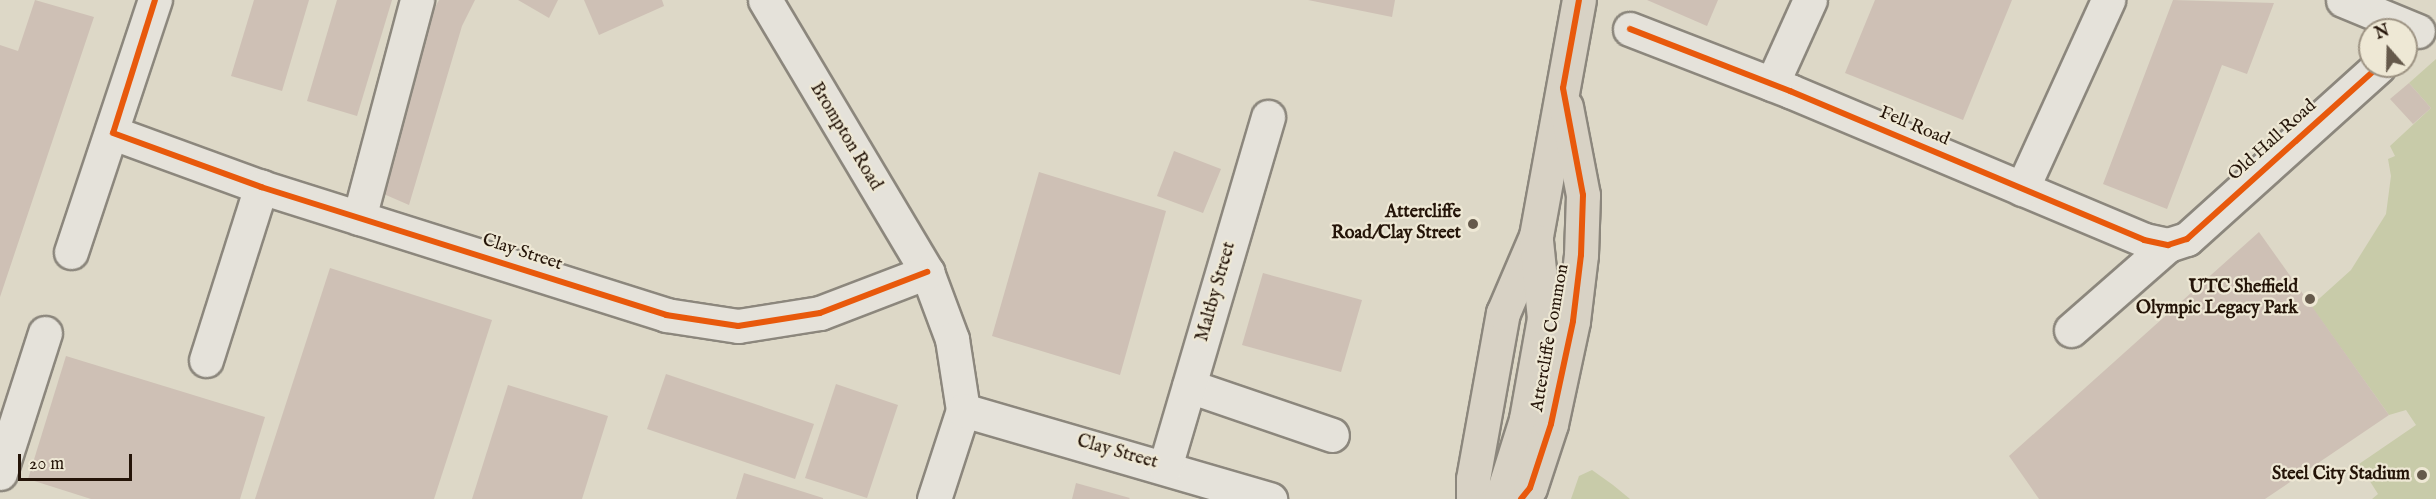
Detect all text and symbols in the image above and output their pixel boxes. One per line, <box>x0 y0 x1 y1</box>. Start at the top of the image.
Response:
north arrow <box>2358 18 2418 78</box>
text: N <box>2373 21 2392 45</box>
street label: Brompton Road <box>804 79 886 195</box>
street label: Old Hall Road <box>2225 96 2321 186</box>
street label: Fell Road <box>1876 103 1952 151</box>
place label: Attercliffe Road/Clay Street <box>1331 203 1461 246</box>
marker: Attercliffe Road/Clay Street <box>1466 217 1480 231</box>
street label: Clay Street <box>479 230 565 276</box>
street label: Maltby Street <box>1192 240 1242 344</box>
street label: Attercliffe Common <box>1527 263 1575 413</box>
place label: UTC Sheffield Olympic Legacy Park <box>2136 278 2298 320</box>
marker: UTC Sheffield Olympic Legacy Park <box>2303 292 2317 306</box>
street label: Clay Street <box>1074 431 1160 475</box>
scale bar <box>21 442 135 480</box>
text: 20 m <box>29 453 64 476</box>
place label: Steel City Stadium <box>2272 464 2410 486</box>
marker: Steel City Stadium <box>2415 468 2429 482</box>

